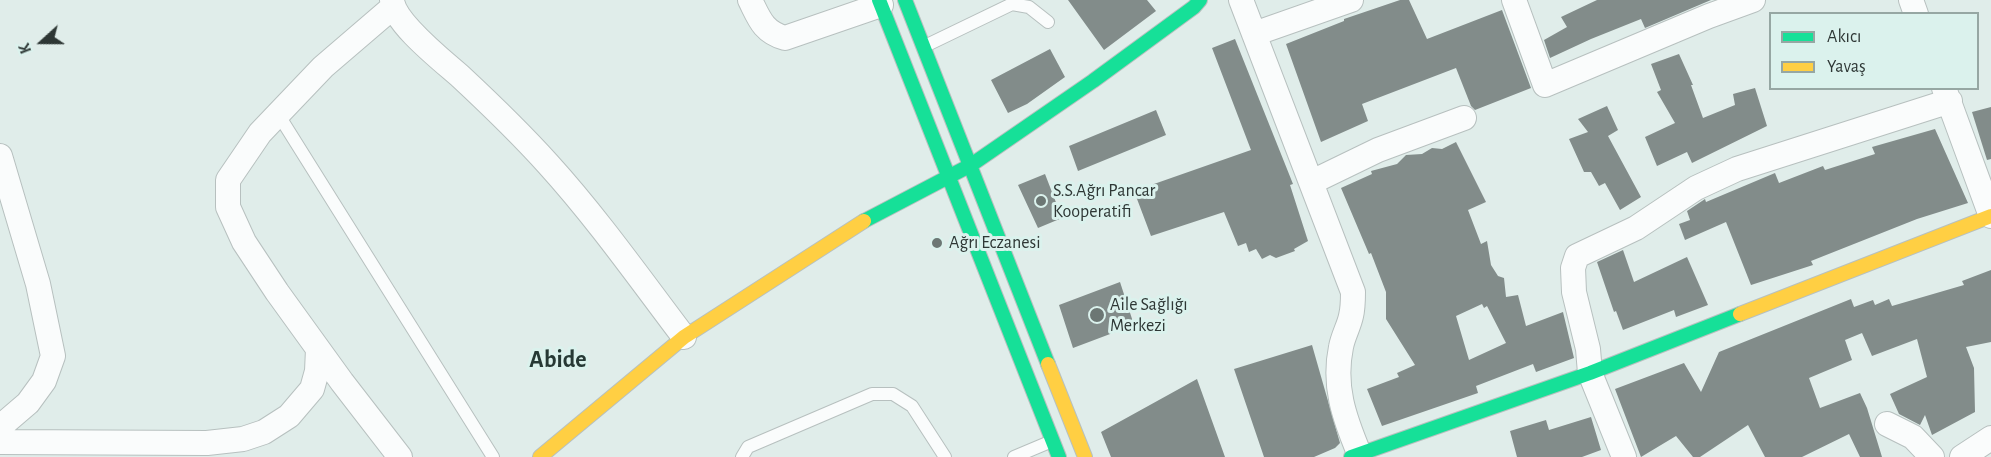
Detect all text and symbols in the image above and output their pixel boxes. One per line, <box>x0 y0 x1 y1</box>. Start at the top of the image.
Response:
north arrow <box>12 12 72 72</box>
legend <box>1769 12 1979 90</box>
text: Akıcı <box>1827 28 1861 46</box>
text: K <box>16 41 34 56</box>
text: Yavaş <box>1827 58 1866 76</box>
place label: S.S.Ağrı Pancar Kooperatifi <box>1053 180 1155 222</box>
marker: S.S.Ağrı Pancar Kooperatifi <box>1034 194 1048 208</box>
place label: Ağrı Eczanesi <box>949 232 1041 254</box>
marker: Ağrı Eczanesi <box>930 236 944 250</box>
place label: Aile Sağlığı Merkezi <box>1110 294 1188 336</box>
marker: Aile Sağlığı Merkezi <box>1088 306 1106 324</box>
district label: Abide <box>529 346 587 374</box>

